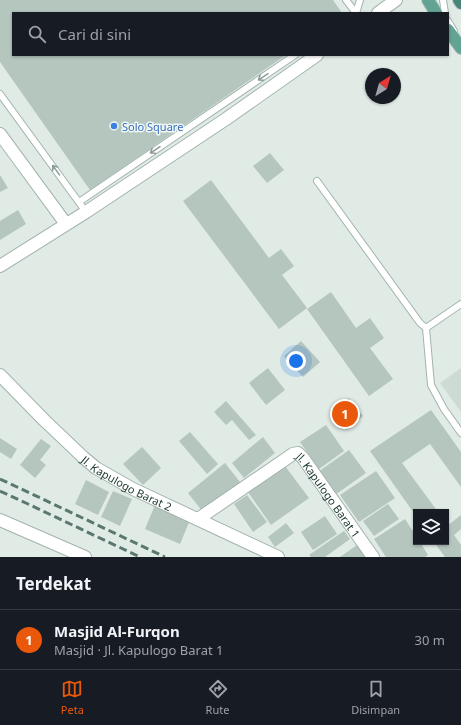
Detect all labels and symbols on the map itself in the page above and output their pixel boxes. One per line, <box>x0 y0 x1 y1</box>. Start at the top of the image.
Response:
north arrow <box>365 68 401 104</box>
one-way arrow <box>258 73 269 81</box>
place label: Solo Square <box>122 119 183 134</box>
marker: Solo Square <box>109 121 119 131</box>
one-way arrow <box>150 146 161 154</box>
one-way arrow <box>52 165 60 176</box>
your location <box>286 351 306 371</box>
pin: 1 <box>332 399 358 429</box>
street label: Jl. Kapulogo Barat 1 <box>293 448 364 540</box>
street label: Jl. Kapulogo Barat 2 <box>78 451 174 514</box>

